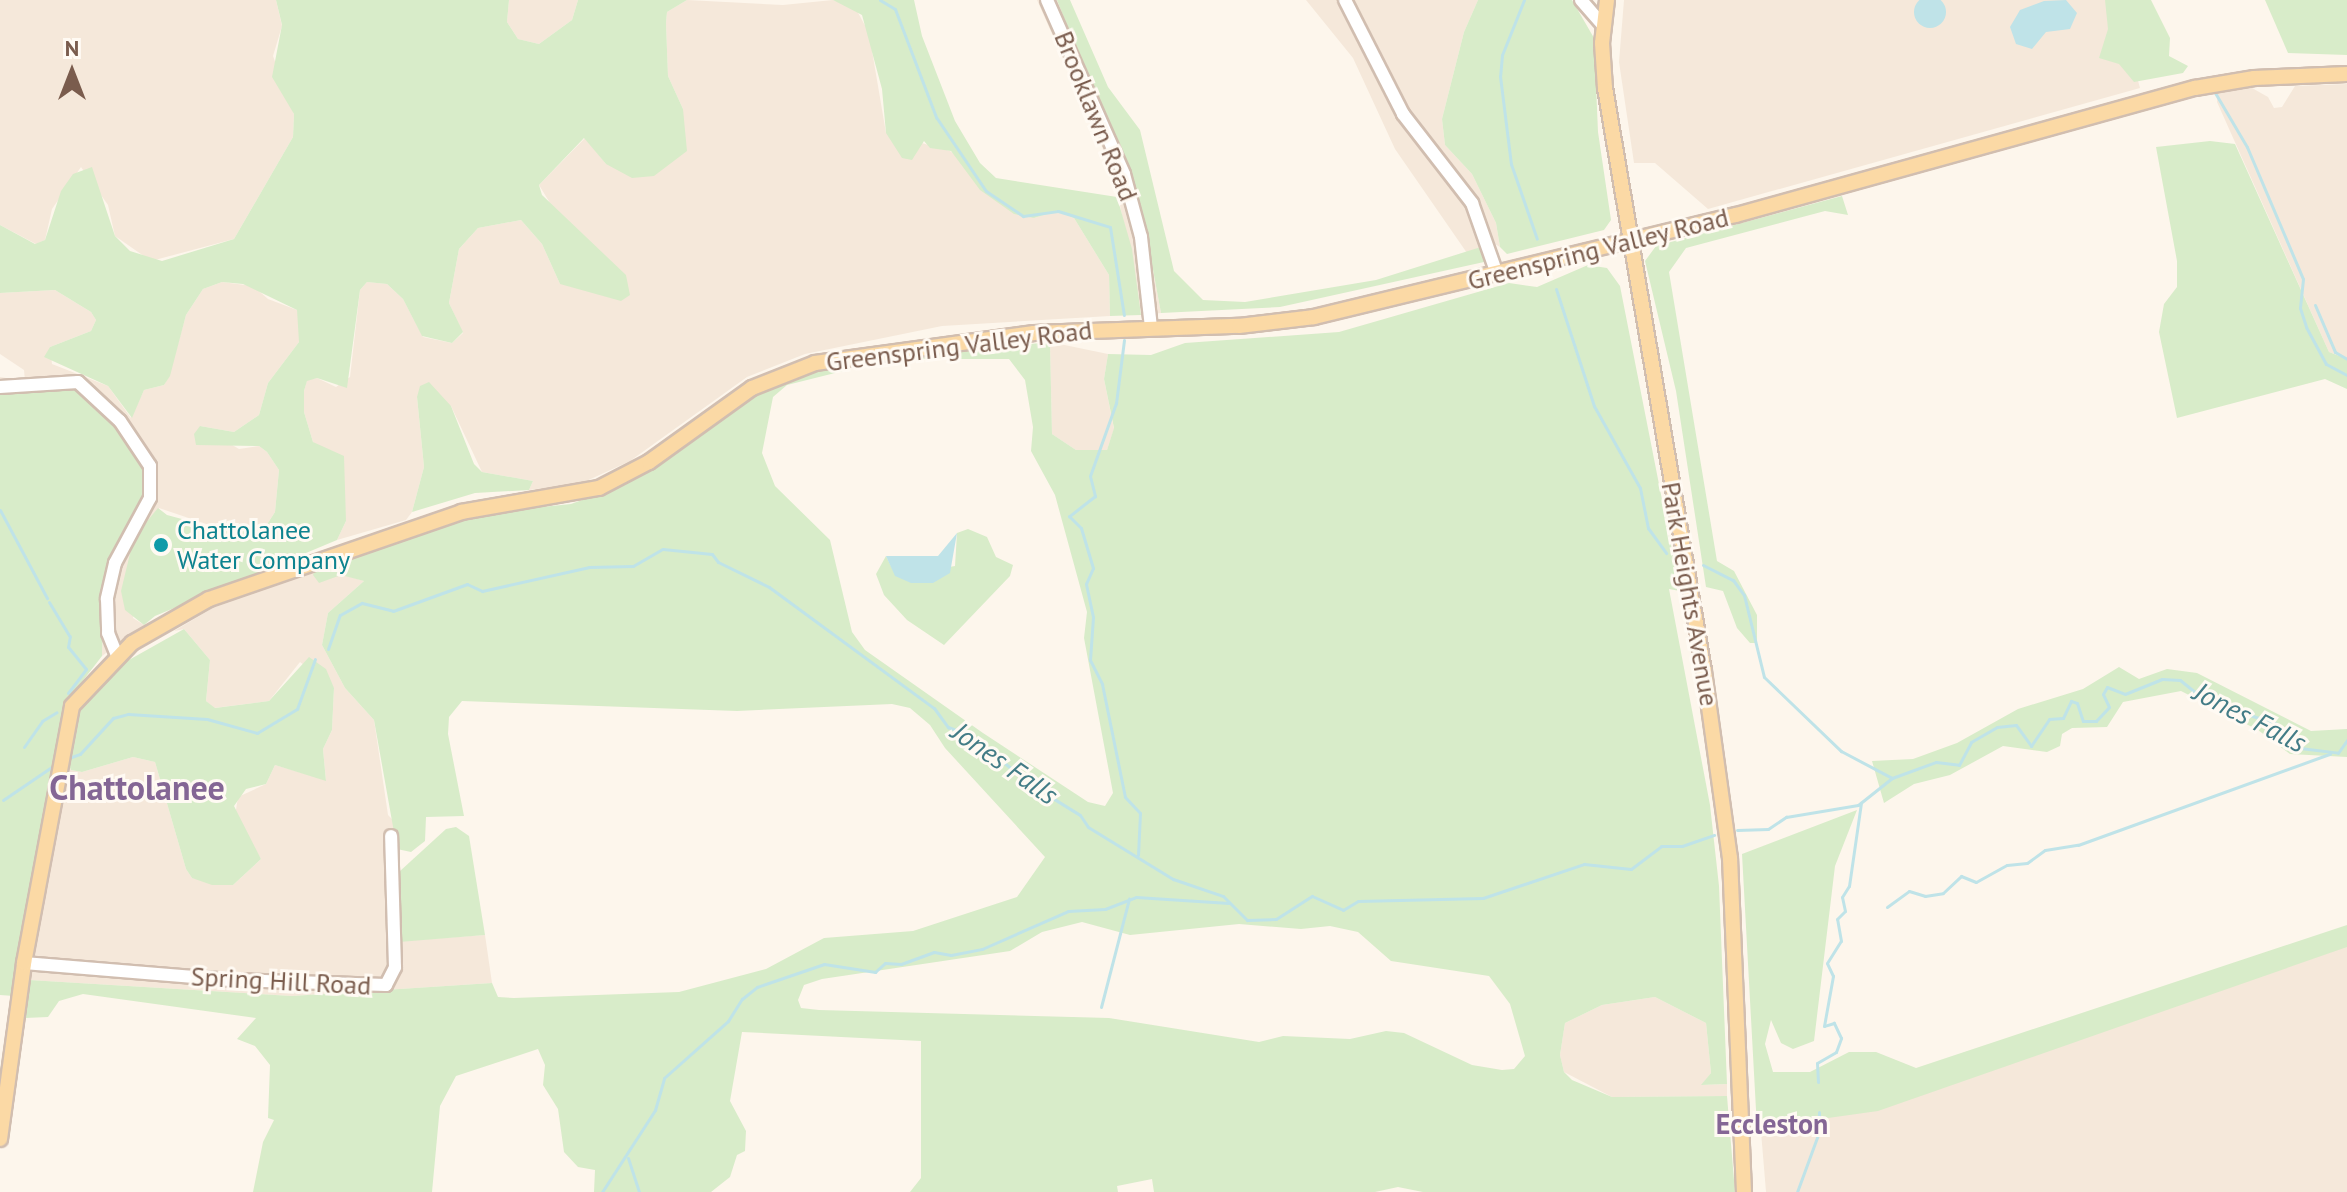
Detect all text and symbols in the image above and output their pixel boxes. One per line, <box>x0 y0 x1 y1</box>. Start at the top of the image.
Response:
street label: Brooklawn Road <box>1048 27 1144 205</box>
north arrow <box>32 32 112 112</box>
text: N <box>65 34 79 62</box>
street label: Greenspring Valley Road <box>1464 201 1732 297</box>
street label: Greenspring Valley Road <box>823 314 1095 378</box>
street label: Park Heights Avenue <box>1655 479 1725 709</box>
place label: Chattolanee Water Company <box>177 514 350 576</box>
marker: Chattolanee Water Company <box>152 536 170 554</box>
water label: Jones Falls <box>2188 674 2312 760</box>
water label: Jones Falls <box>946 714 1064 812</box>
district label: Chattolanee <box>49 768 225 808</box>
street label: Spring Hill Road <box>190 961 372 1001</box>
district label: Eccleston <box>1716 1107 1828 1141</box>

